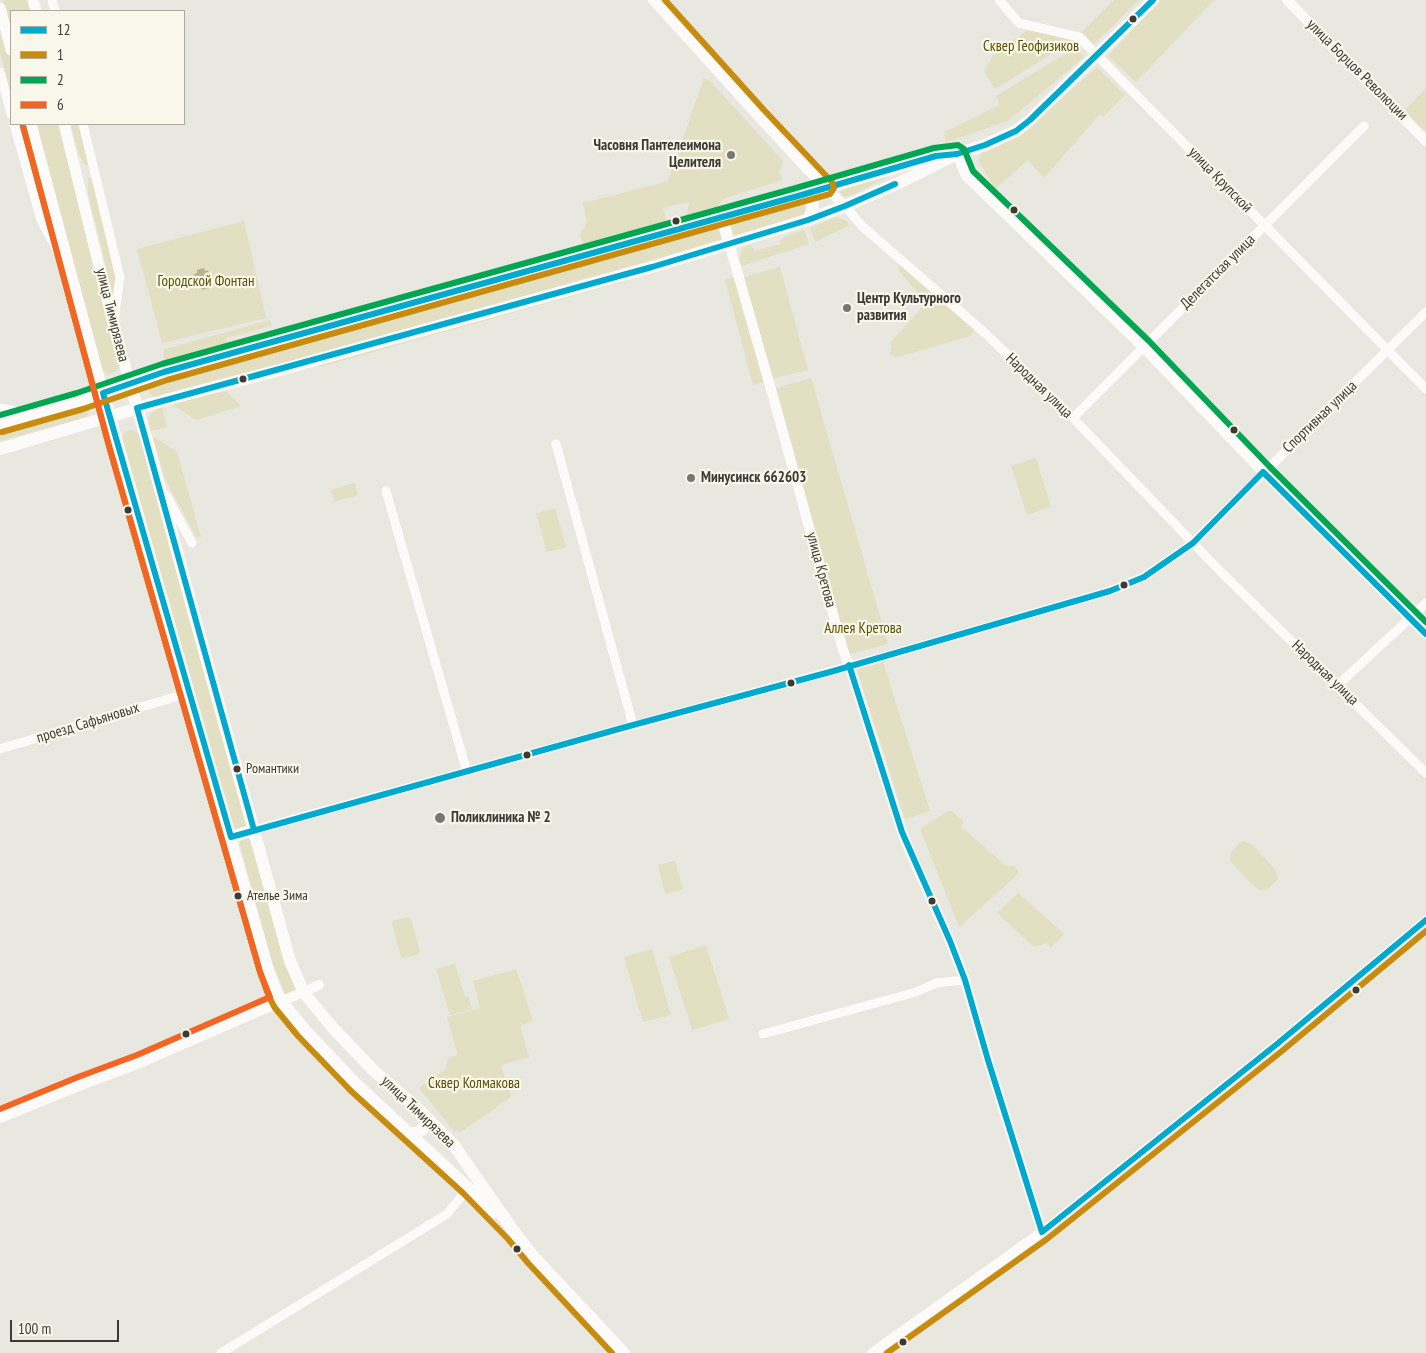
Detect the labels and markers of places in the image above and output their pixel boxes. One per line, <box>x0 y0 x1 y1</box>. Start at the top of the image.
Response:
unlabelled marker <box>1128 14 1138 24</box>
place label: Часовня Пантелеимона Целителя <box>594 137 721 172</box>
marker: Часовня Пантелеимона Целителя <box>725 149 737 161</box>
unlabelled marker <box>1009 205 1019 215</box>
unlabelled marker <box>671 216 681 226</box>
place label: Центр Культурного развития <box>857 290 961 325</box>
marker: Центр Культурного развития <box>841 302 853 314</box>
unlabelled marker <box>238 374 248 384</box>
unlabelled marker <box>1229 425 1239 435</box>
place label: Минусинск 662603 <box>701 469 806 487</box>
marker: Минусинск 662603 <box>685 472 697 484</box>
unlabelled marker <box>123 505 133 515</box>
unlabelled marker <box>1119 580 1129 590</box>
unlabelled marker <box>786 678 796 688</box>
unlabelled marker <box>522 750 532 760</box>
place label: Романтики <box>246 761 299 777</box>
marker: Романтики <box>232 764 242 774</box>
place label: Поликлиника № 2 <box>451 809 551 827</box>
marker: Поликлиника № 2 <box>433 811 447 825</box>
place label: Ателье Зима <box>247 888 308 904</box>
marker: Ателье Зима <box>233 891 243 901</box>
unlabelled marker <box>927 896 937 906</box>
unlabelled marker <box>1351 985 1361 995</box>
unlabelled marker <box>181 1029 191 1039</box>
unlabelled marker <box>512 1244 522 1254</box>
unlabelled marker <box>898 1337 908 1347</box>

